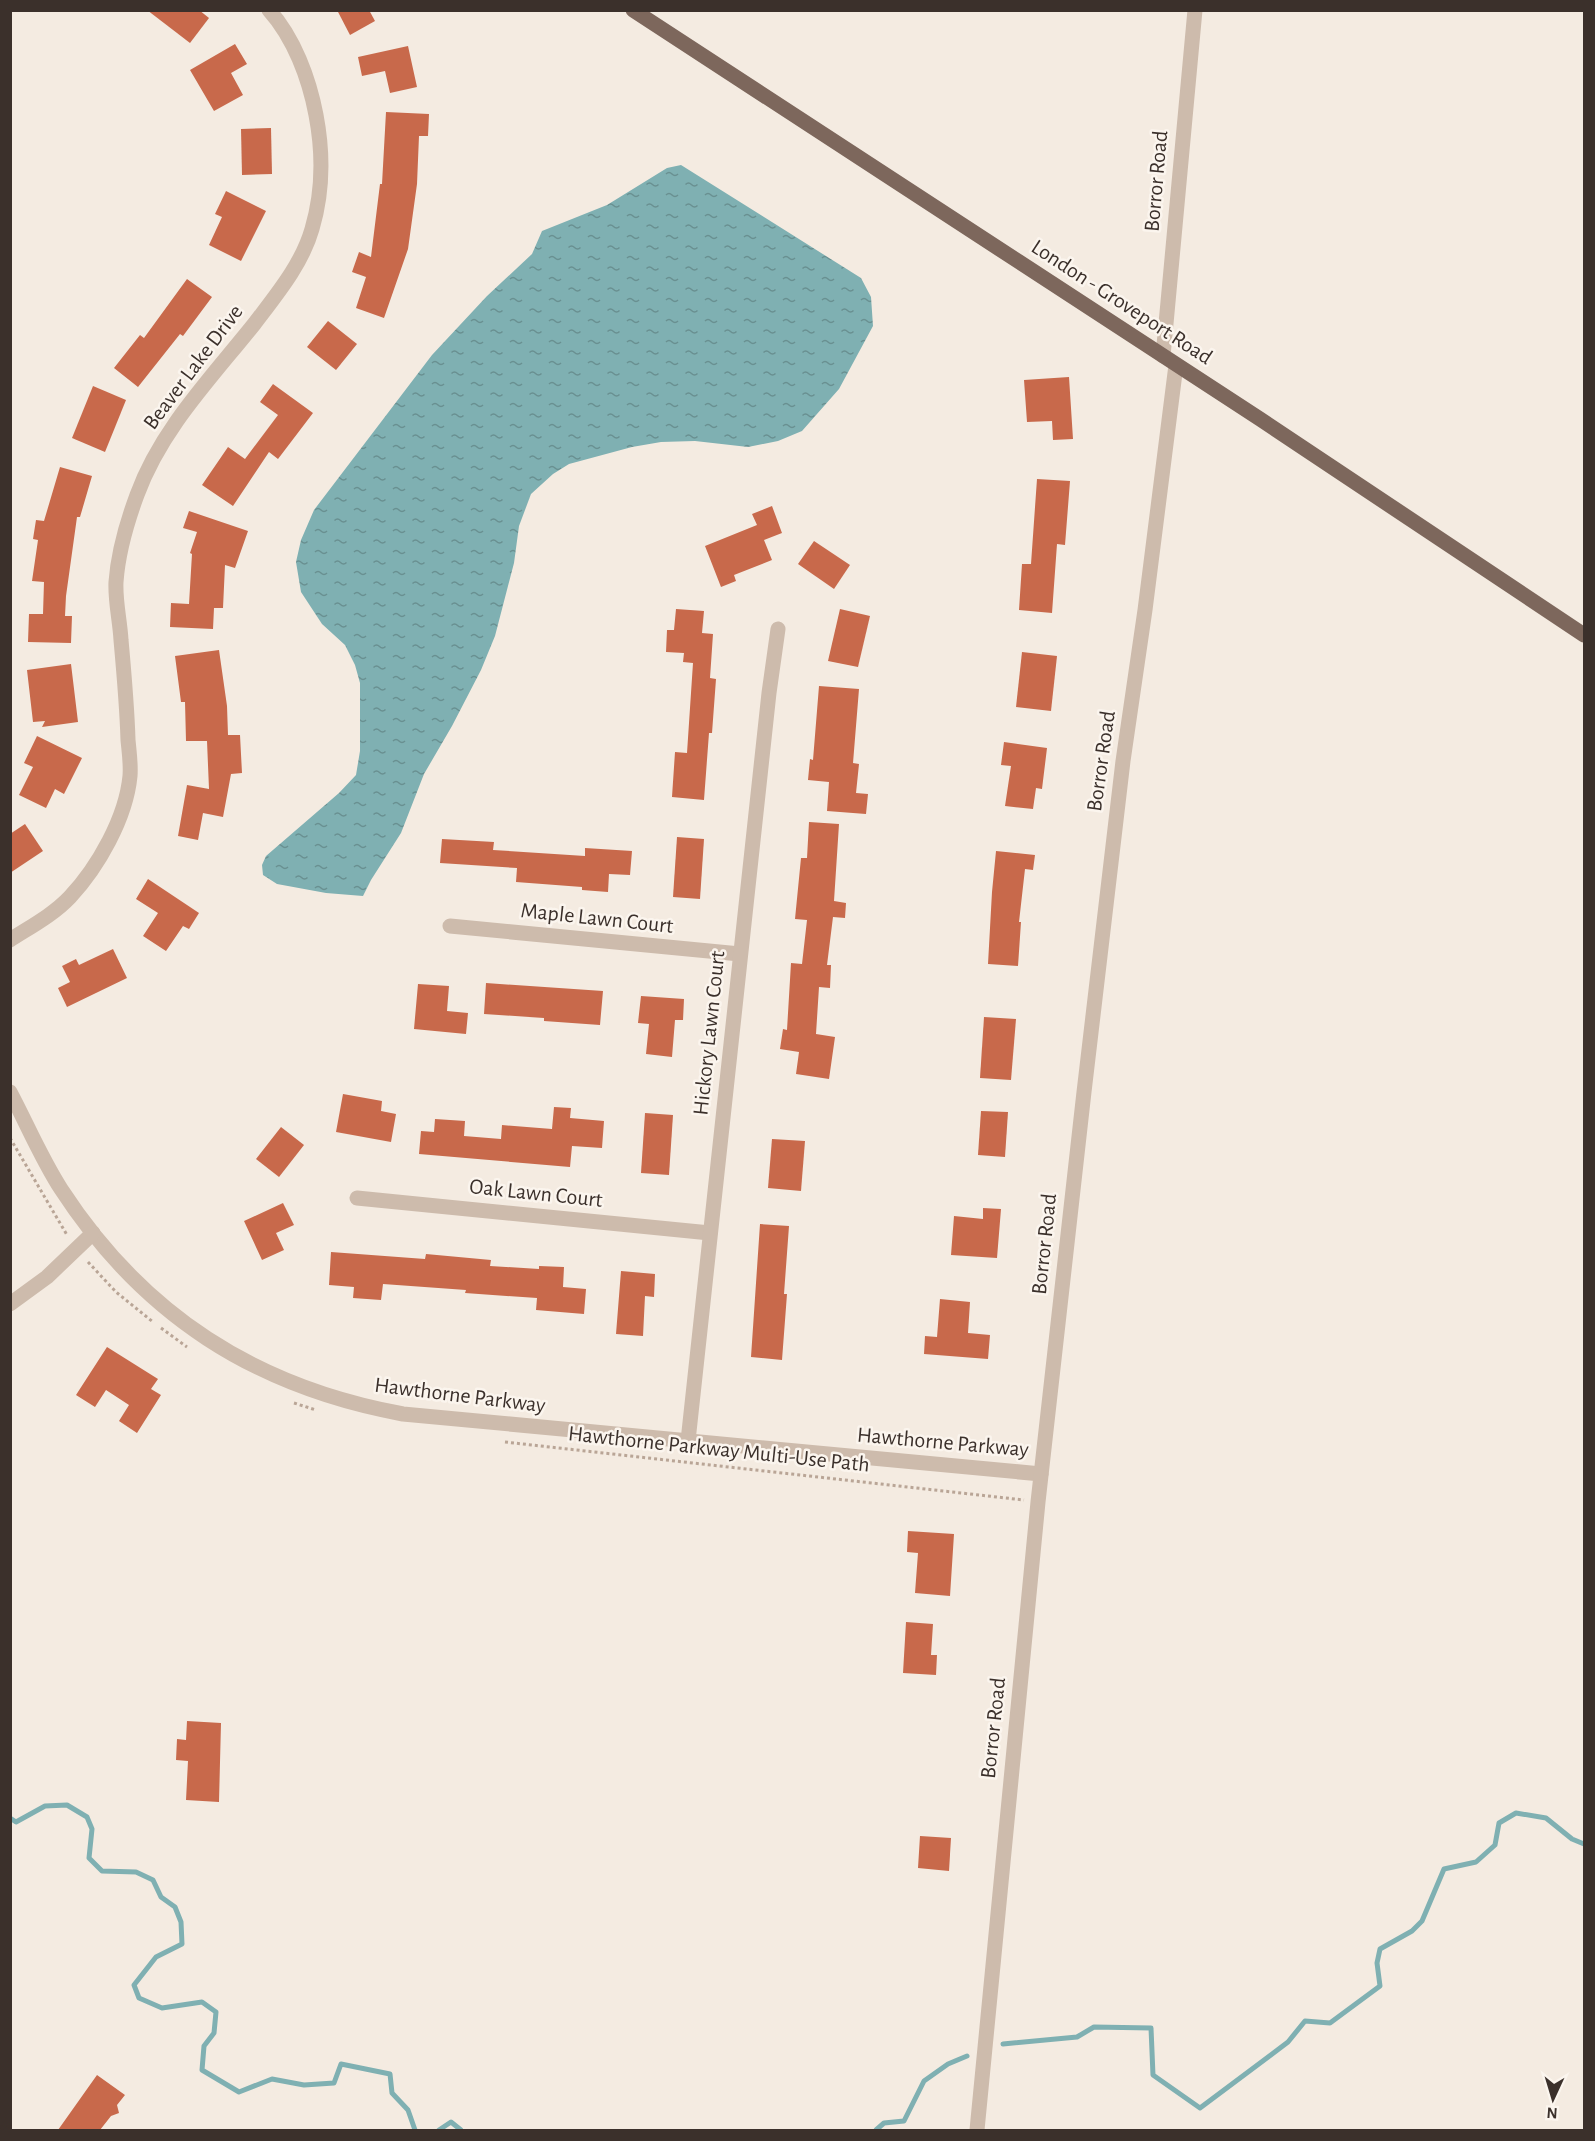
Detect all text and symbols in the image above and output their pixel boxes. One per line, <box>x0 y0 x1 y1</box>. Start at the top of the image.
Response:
street label: Borror Road <box>1141 130 1171 232</box>
street label: London - Groveport Road <box>1028 235 1216 369</box>
street label: Beaver Lake Drive <box>139 300 247 434</box>
street label: Borror Road <box>1083 709 1119 813</box>
street label: Maple Lawn Court <box>520 899 674 937</box>
street label: Hickory Lawn Court <box>689 950 729 1116</box>
street label: Oak Lawn Court <box>468 1175 604 1211</box>
street label: Borror Road <box>1028 1192 1060 1296</box>
street label: Hawthorne Parkway <box>373 1374 547 1416</box>
street label: Hawthorne Parkway Multi-Use Path <box>567 1422 871 1476</box>
street label: Hawthorne Parkway <box>856 1424 1030 1461</box>
street label: Borror Road <box>977 1676 1009 1780</box>
north arrow <box>1523 2069 1583 2129</box>
text: N <box>1546 2105 1558 2121</box>

